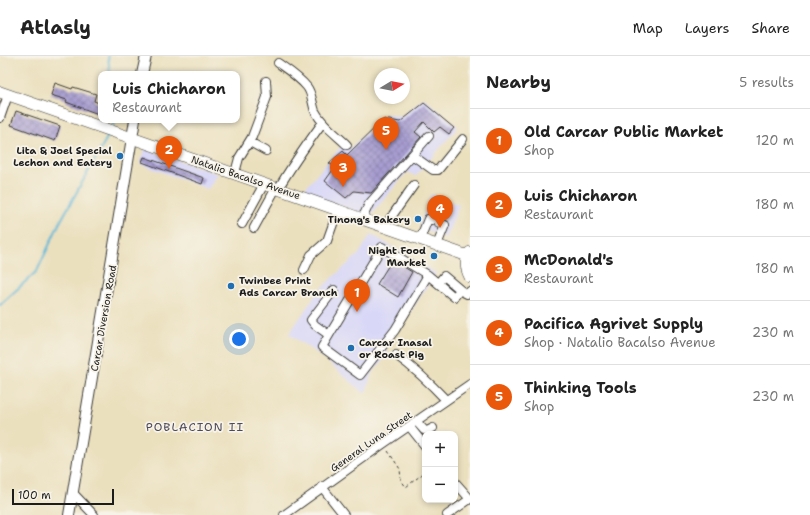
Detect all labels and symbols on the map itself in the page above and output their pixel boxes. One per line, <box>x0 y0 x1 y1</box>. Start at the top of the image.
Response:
north arrow <box>374 68 410 104</box>
pin: 5 <box>373 117 399 150</box>
pin: 2 <box>156 136 182 169</box>
place label: Lita & Joel Special Lechon and Eatery <box>13 144 113 169</box>
marker: Lita & Joel Special Lechon and Eatery <box>115 151 125 161</box>
street label: Natalio Bacalso Avenue <box>190 153 302 202</box>
pin: 3 <box>330 154 356 187</box>
pin: 4 <box>427 195 453 228</box>
place label: Tinong's Bakery <box>328 213 410 226</box>
marker: Tinong's Bakery <box>413 214 423 224</box>
place label: Night Food Market <box>368 244 426 269</box>
marker: Night Food Market <box>429 251 439 261</box>
street label: Carcar Diversion Road <box>88 263 119 372</box>
place label: Twinbee Print Ads Carcar Branch <box>239 274 338 299</box>
pin: 1 <box>344 279 370 312</box>
marker: Twinbee Print Ads Carcar Branch <box>226 281 236 291</box>
your location <box>229 329 249 349</box>
place label: Carcar Inasal or Roast Pig <box>359 336 432 361</box>
marker: Carcar Inasal or Roast Pig <box>346 343 356 353</box>
street label: General Luna Street <box>328 408 415 475</box>
district label: POBLACION II <box>146 419 244 435</box>
scale bar <box>12 487 114 506</box>

